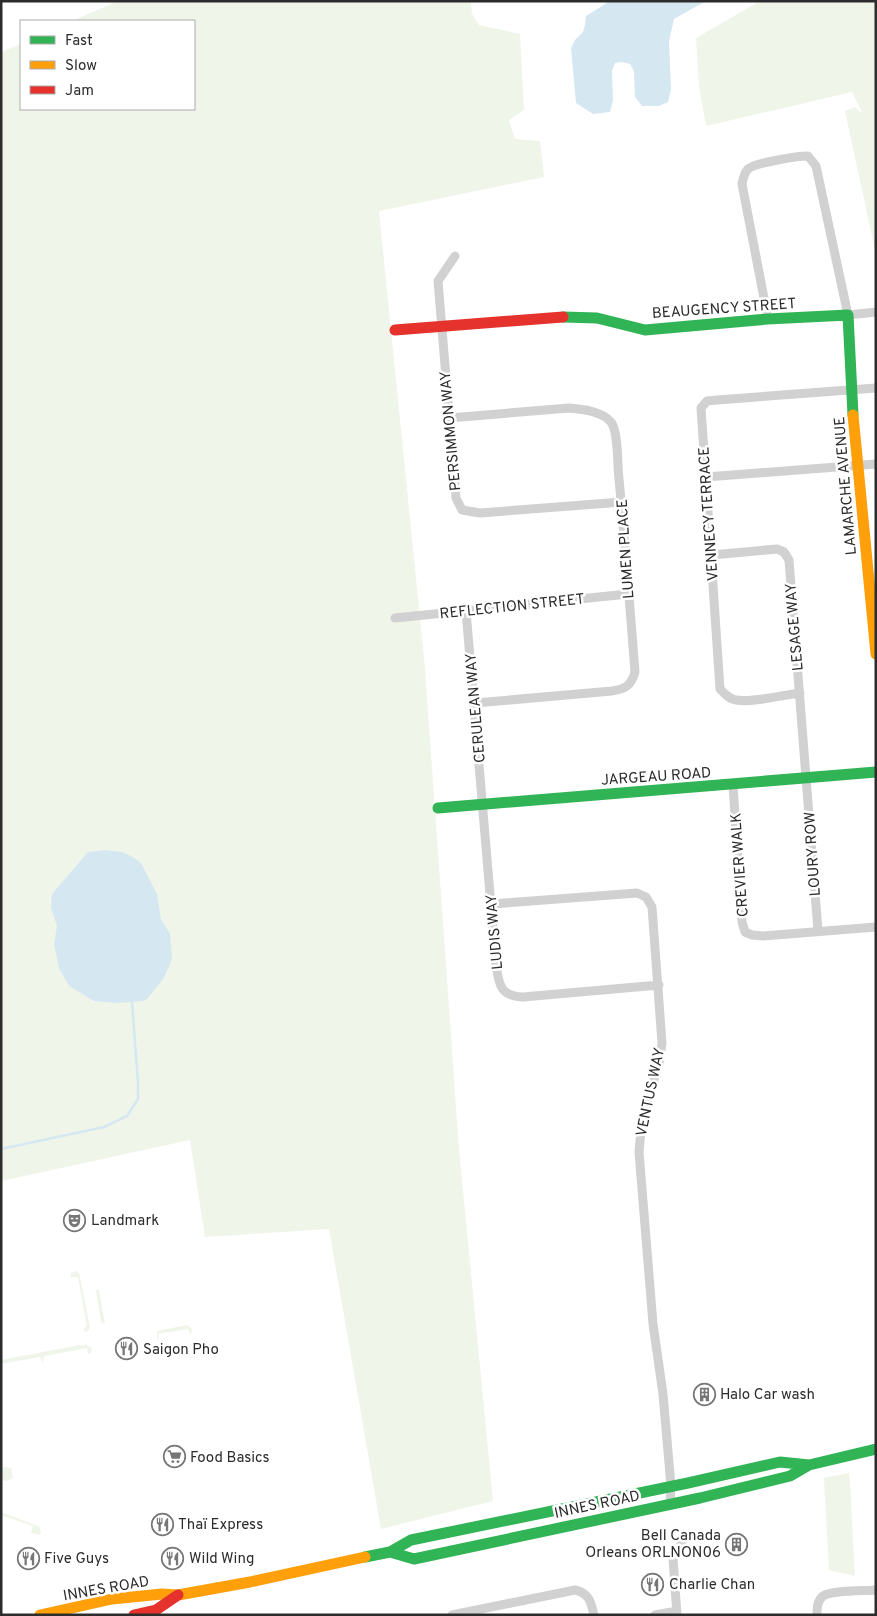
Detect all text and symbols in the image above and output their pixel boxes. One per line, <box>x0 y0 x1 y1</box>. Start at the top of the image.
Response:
legend <box>20 20 195 110</box>
text: Fast <box>65 32 93 51</box>
text: Slow <box>65 57 97 76</box>
text: Jam <box>65 82 94 101</box>
street label: BEAUGENCY STREET <box>651 295 797 324</box>
street label: PERSIMMON WAY <box>437 370 466 492</box>
street label: LAMARCHE AVENUE <box>831 416 862 556</box>
street label: VENNECY TERRACE <box>695 446 724 582</box>
street label: LUMEN PLACE <box>614 498 639 599</box>
street label: LESAGE WAY <box>782 582 809 672</box>
street label: REFLECTION STREET <box>439 590 586 625</box>
street label: CERULEAN WAY <box>462 652 491 764</box>
street label: JARGEAU ROAD <box>600 764 712 791</box>
street label: LOURY ROW <box>801 811 826 897</box>
street label: CREVIER WALK <box>727 812 754 918</box>
street label: LUDIS WAY <box>483 893 508 970</box>
street label: VENTUS WAY <box>633 1046 670 1139</box>
theatre icon: Landmark <box>63 1208 87 1232</box>
place label: Landmark <box>91 1212 159 1231</box>
restaurant icon: Saigon Pho <box>115 1337 139 1361</box>
place label: Saigon Pho <box>143 1341 219 1360</box>
building icon: Halo Car wash <box>692 1382 716 1406</box>
place label: Halo Car wash <box>720 1386 815 1405</box>
supermarket icon: Food Basics <box>162 1445 186 1469</box>
place label: Food Basics <box>190 1449 270 1468</box>
street label: INNES ROAD <box>553 1487 642 1524</box>
restaurant icon: Thaï Express <box>150 1512 174 1536</box>
place label: Thaï Express <box>178 1516 263 1535</box>
place label: Bell Canada Orleans ORLNON06 <box>585 1527 721 1563</box>
building icon: Bell Canada Orleans ORLNON06 <box>725 1532 749 1556</box>
restaurant icon: Five Guys <box>16 1546 40 1570</box>
restaurant icon: Wild Wing <box>161 1546 185 1570</box>
place label: Five Guys <box>44 1550 109 1569</box>
place label: Wild Wing <box>189 1550 255 1569</box>
restaurant icon: Charlie Chan <box>641 1572 665 1596</box>
street label: INNES ROAD <box>62 1573 151 1606</box>
place label: Charlie Chan <box>669 1576 755 1595</box>

